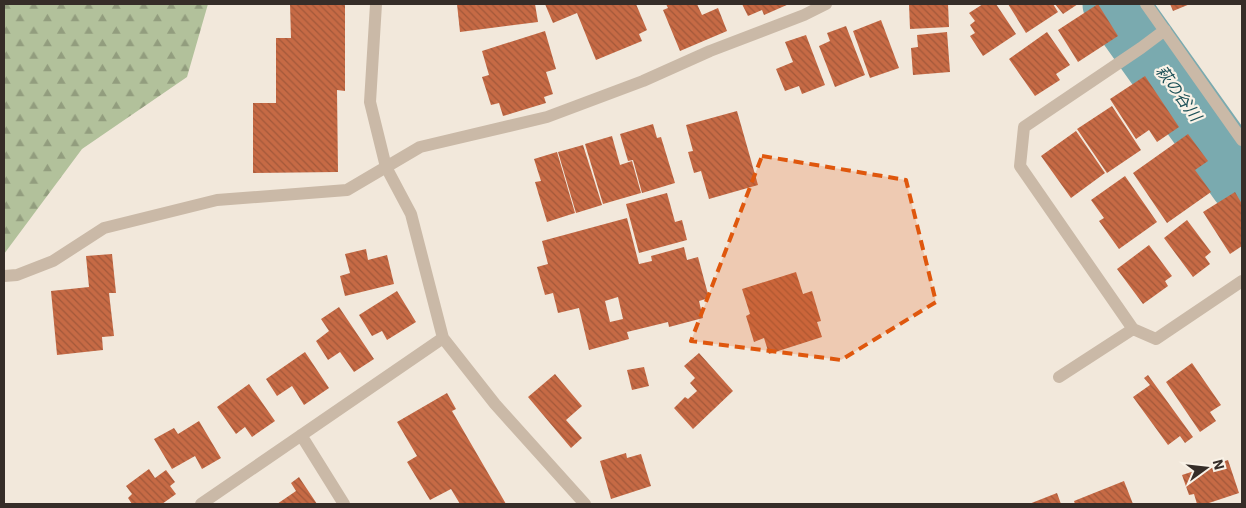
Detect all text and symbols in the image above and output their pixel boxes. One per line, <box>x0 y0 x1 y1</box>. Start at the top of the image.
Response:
water label: 萩の谷川 <box>1152 61 1207 126</box>
north arrow <box>1181 443 1231 493</box>
text: N <box>1209 457 1229 472</box>

